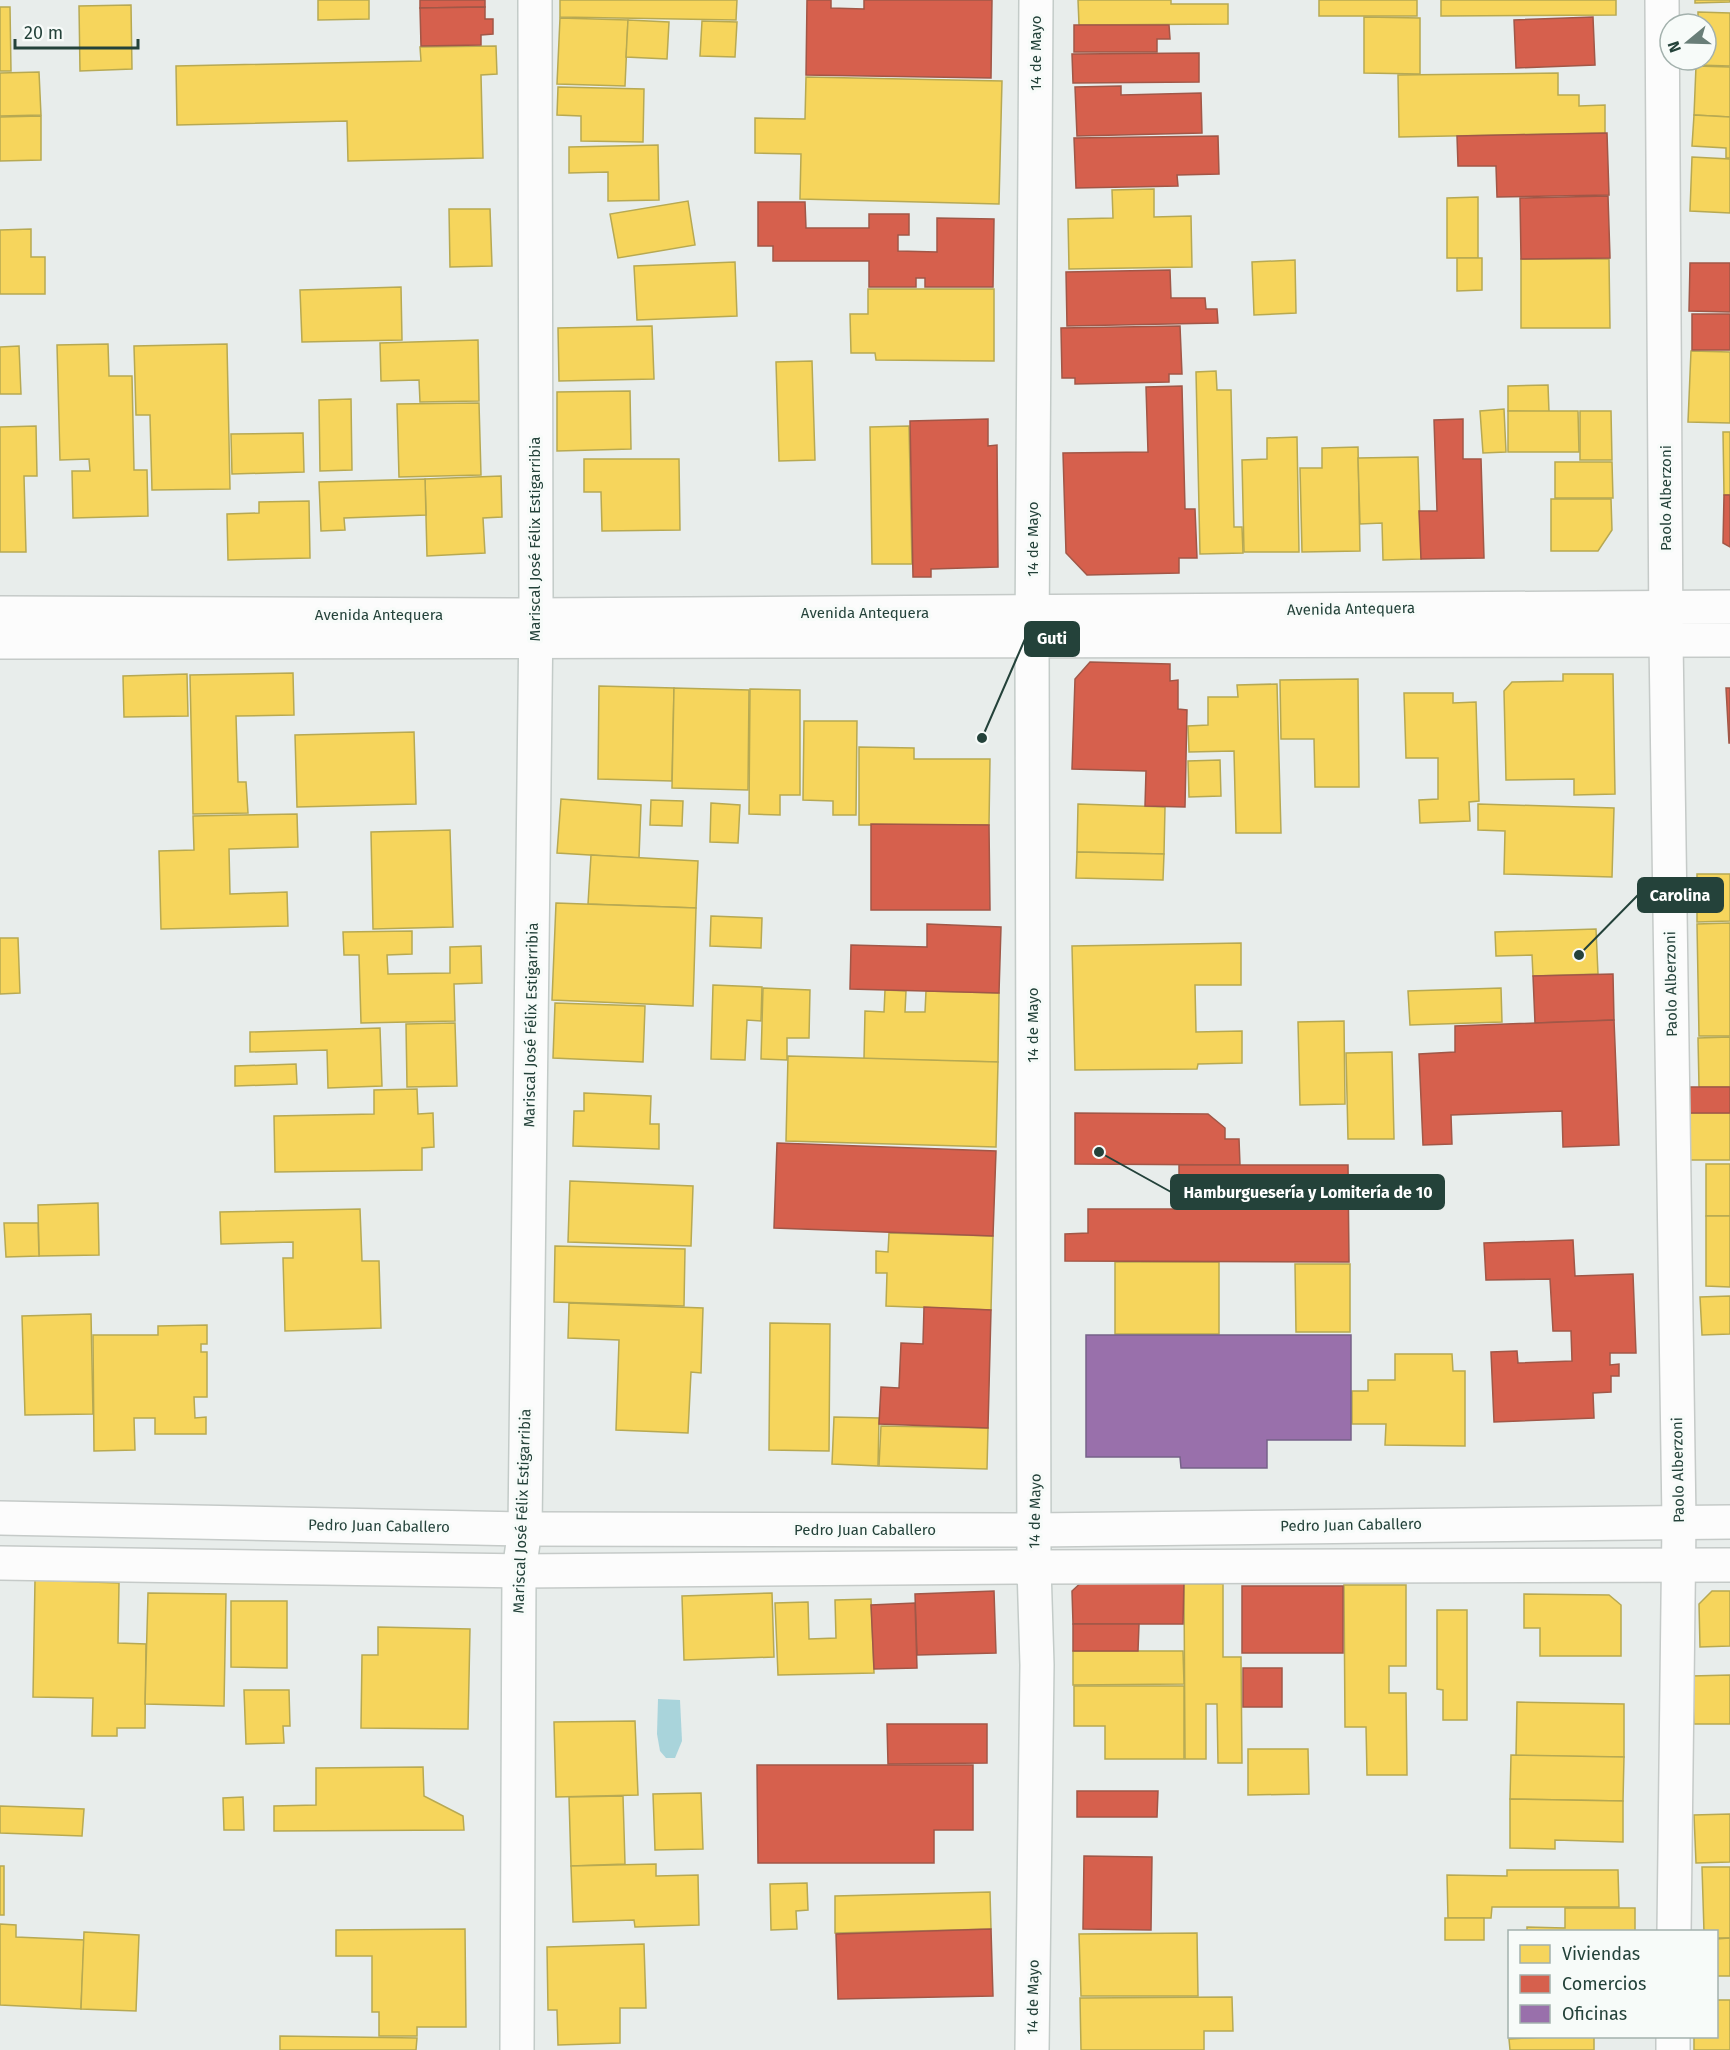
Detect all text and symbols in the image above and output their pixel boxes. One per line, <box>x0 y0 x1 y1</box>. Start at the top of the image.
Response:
scale bar <box>15 12 138 50</box>
north arrow <box>1658 12 1718 72</box>
street label: 14 de Mayo <box>1027 15 1045 91</box>
text: 20 m <box>24 22 63 44</box>
text: N <box>1664 39 1685 55</box>
street label: Mariscal José Félix Estigarribia <box>526 436 544 642</box>
street label: Paolo Alberzoni <box>1657 445 1675 551</box>
street label: 14 de Mayo <box>1024 501 1042 577</box>
street label: Avenida Antequera <box>1287 599 1415 619</box>
street label: Avenida Antequera <box>801 604 929 622</box>
street label: Avenida Antequera <box>315 606 443 624</box>
callout: Guti <box>1025 622 1079 656</box>
text: Guti <box>1037 629 1067 648</box>
callout: Carolina <box>1638 878 1723 912</box>
text: Carolina <box>1650 886 1710 905</box>
street label: Mariscal José Félix Estigarribia <box>520 922 542 1128</box>
street label: Paolo Alberzoni <box>1661 931 1681 1037</box>
street label: 14 de Mayo <box>1024 987 1042 1063</box>
callout: Hamburguesería y Lomitería de 10 <box>1171 1175 1444 1209</box>
text: Hamburguesería y Lomitería de 10 <box>1183 1183 1433 1202</box>
street label: Mariscal José Félix Estigarribia <box>509 1408 535 1614</box>
street label: Paolo Alberzoni <box>1668 1417 1688 1523</box>
street label: 14 de Mayo <box>1025 1473 1045 1549</box>
street label: Pedro Juan Caballero <box>1280 1515 1422 1535</box>
street label: Pedro Juan Caballero <box>308 1516 450 1536</box>
street label: Pedro Juan Caballero <box>794 1521 936 1539</box>
legend <box>1508 1930 1718 2038</box>
text: Viviendas <box>1562 1943 1640 1965</box>
street label: 14 de Mayo <box>1023 1959 1043 2035</box>
text: Comercios <box>1562 1973 1646 1995</box>
text: Oficinas <box>1562 2003 1627 2025</box>

